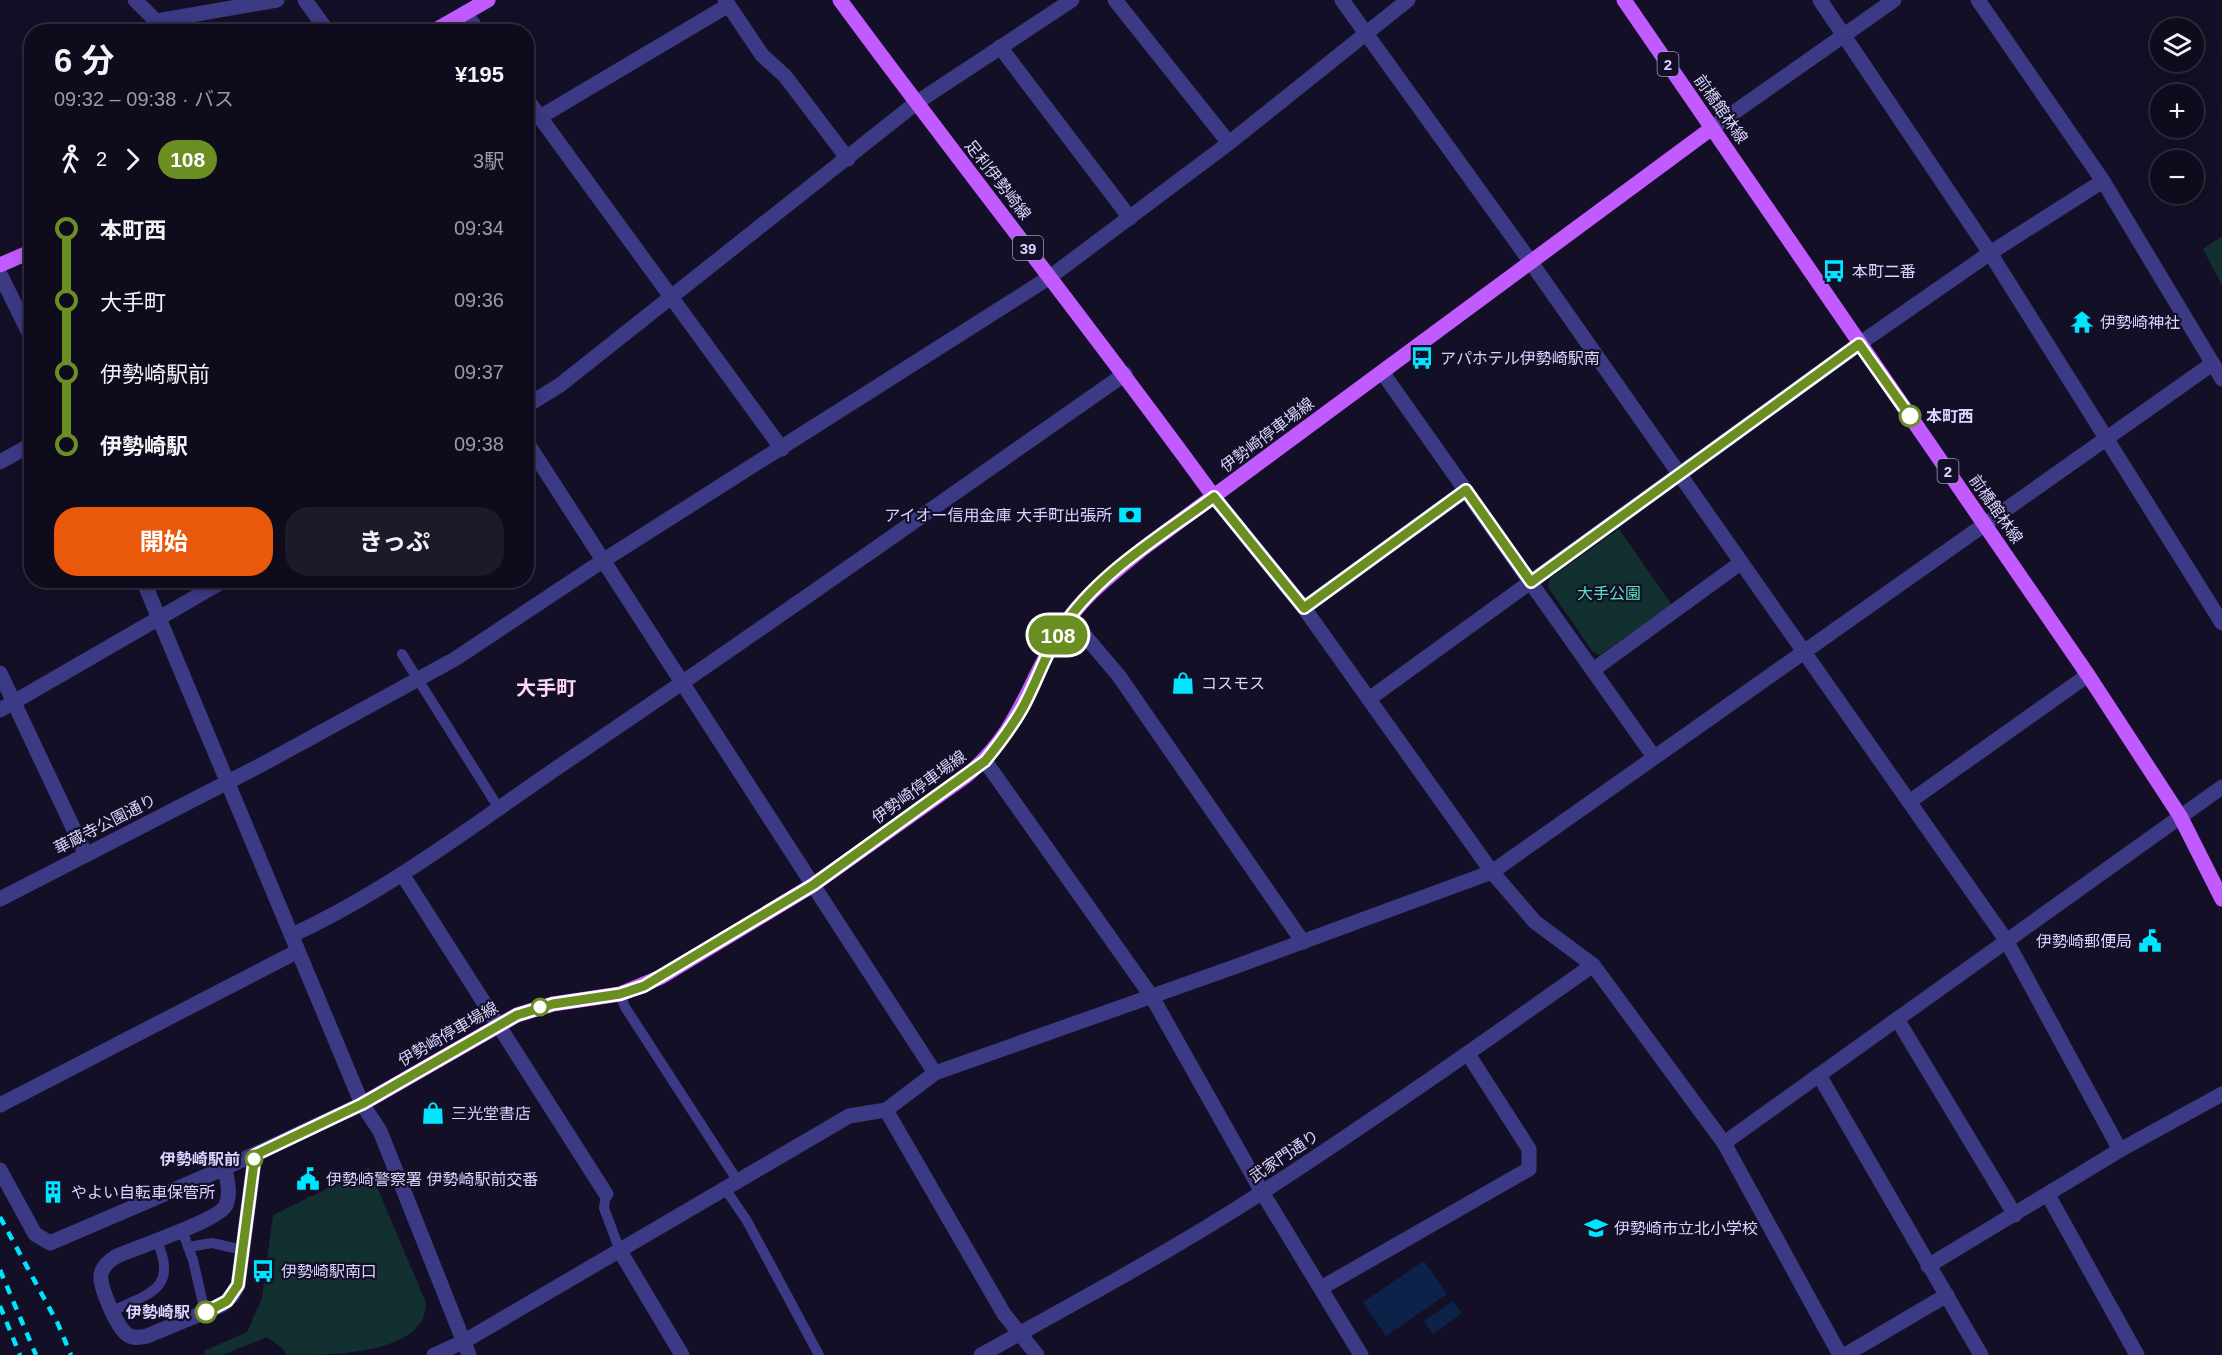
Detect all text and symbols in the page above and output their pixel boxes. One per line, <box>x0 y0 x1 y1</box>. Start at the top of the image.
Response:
map controls <box>2150 18 2204 204</box>
button: layers <box>2150 18 2204 72</box>
text: 6 分 <box>54 42 115 79</box>
road number: 2 <box>1658 52 1678 76</box>
text: ¥195 <box>455 62 504 87</box>
street label: 前橋館林線 <box>1691 71 1751 147</box>
button: + <box>2150 84 2204 138</box>
text: 09:32 – 09:38 · バス <box>54 88 234 110</box>
street label: 足利伊勢崎線 <box>962 137 1034 223</box>
icon: walk <box>54 143 87 176</box>
icon: forward <box>116 143 149 176</box>
text: 2 <box>96 148 107 170</box>
text: 108 <box>170 148 205 171</box>
text: 3駅 <box>473 150 504 172</box>
button: − <box>2150 150 2204 204</box>
text: 09:34 <box>454 217 504 239</box>
text: 本町西 <box>100 218 166 243</box>
road number: 39 <box>1013 236 1043 260</box>
bus stop icon: 本町二番 <box>1821 258 1847 284</box>
place label: 本町二番 <box>1852 263 1916 280</box>
text: 09:36 <box>454 289 504 311</box>
text: 大手町 <box>100 290 166 315</box>
temple icon: 伊勢崎神社 <box>2069 309 2095 335</box>
place label: 伊勢崎神社 <box>2100 314 2180 331</box>
bus stop icon: アパホテル伊勢崎駅南 <box>1409 345 1435 371</box>
place label: アパホテル伊勢崎駅南 <box>1440 350 1600 367</box>
text: 09:37 <box>454 361 504 383</box>
text: 伊勢崎駅前 <box>100 362 210 387</box>
street label: 伊勢崎停車場線 <box>1217 395 1317 475</box>
marker: 本町西 <box>1899 405 1921 427</box>
place label: 本町西 <box>1926 408 1974 425</box>
text: 09:38 <box>454 433 504 455</box>
text: 伊勢崎駅 <box>100 434 188 459</box>
road number: 2 <box>1938 459 1958 483</box>
street label: 前橋館林線 <box>1966 471 2026 547</box>
bank icon: アイオー信用金庫 大手町出張所 <box>1117 502 1143 528</box>
button: 開始 <box>54 507 273 576</box>
button: きっぷ <box>285 507 504 576</box>
place label: アイオー信用金庫 大手町出張所 <box>884 507 1112 524</box>
park label: 大手公園 <box>1577 585 1641 602</box>
line badge: 108 <box>1024 616 1092 654</box>
text: 108 <box>1040 624 1076 647</box>
shop icon: コスモス <box>1170 670 1196 696</box>
place label: コスモス <box>1201 675 1265 692</box>
district label: 大手町 <box>516 677 576 699</box>
street label: 伊勢崎停車場線 <box>869 747 969 827</box>
street label: 華蔵寺公園通り <box>51 791 159 857</box>
public building icon: 伊勢崎郵便局 <box>2137 928 2163 954</box>
place label: 伊勢崎郵便局 <box>2036 933 2132 950</box>
unlabelled marker <box>531 998 549 1016</box>
street label: 伊勢崎停車場線 <box>395 999 501 1069</box>
shop icon: 三光堂書店 <box>420 1100 446 1126</box>
place label: 三光堂書店 <box>451 1105 531 1122</box>
street label: 武家門通り <box>1246 1127 1322 1185</box>
marker: 伊勢崎駅前 <box>245 1150 263 1168</box>
place label: 伊勢崎駅前 <box>159 1151 240 1168</box>
public building icon: 伊勢崎警察署 伊勢崎駅前交番 <box>295 1166 321 1192</box>
place label: 伊勢崎警察署 伊勢崎駅前交番 <box>326 1171 538 1188</box>
building icon: やよい自転車保管所 <box>40 1179 66 1205</box>
place label: やよい自転車保管所 <box>71 1184 215 1201</box>
school or university icon: 伊勢崎市立北小学校 <box>1583 1215 1609 1241</box>
place label: 伊勢崎市立北小学校 <box>1614 1220 1758 1237</box>
bus stop icon: 伊勢崎駅南口 <box>250 1258 276 1284</box>
place label: 伊勢崎駅南口 <box>281 1263 377 1280</box>
marker: 伊勢崎駅 <box>195 1301 217 1323</box>
place label: 伊勢崎駅 <box>125 1304 190 1321</box>

